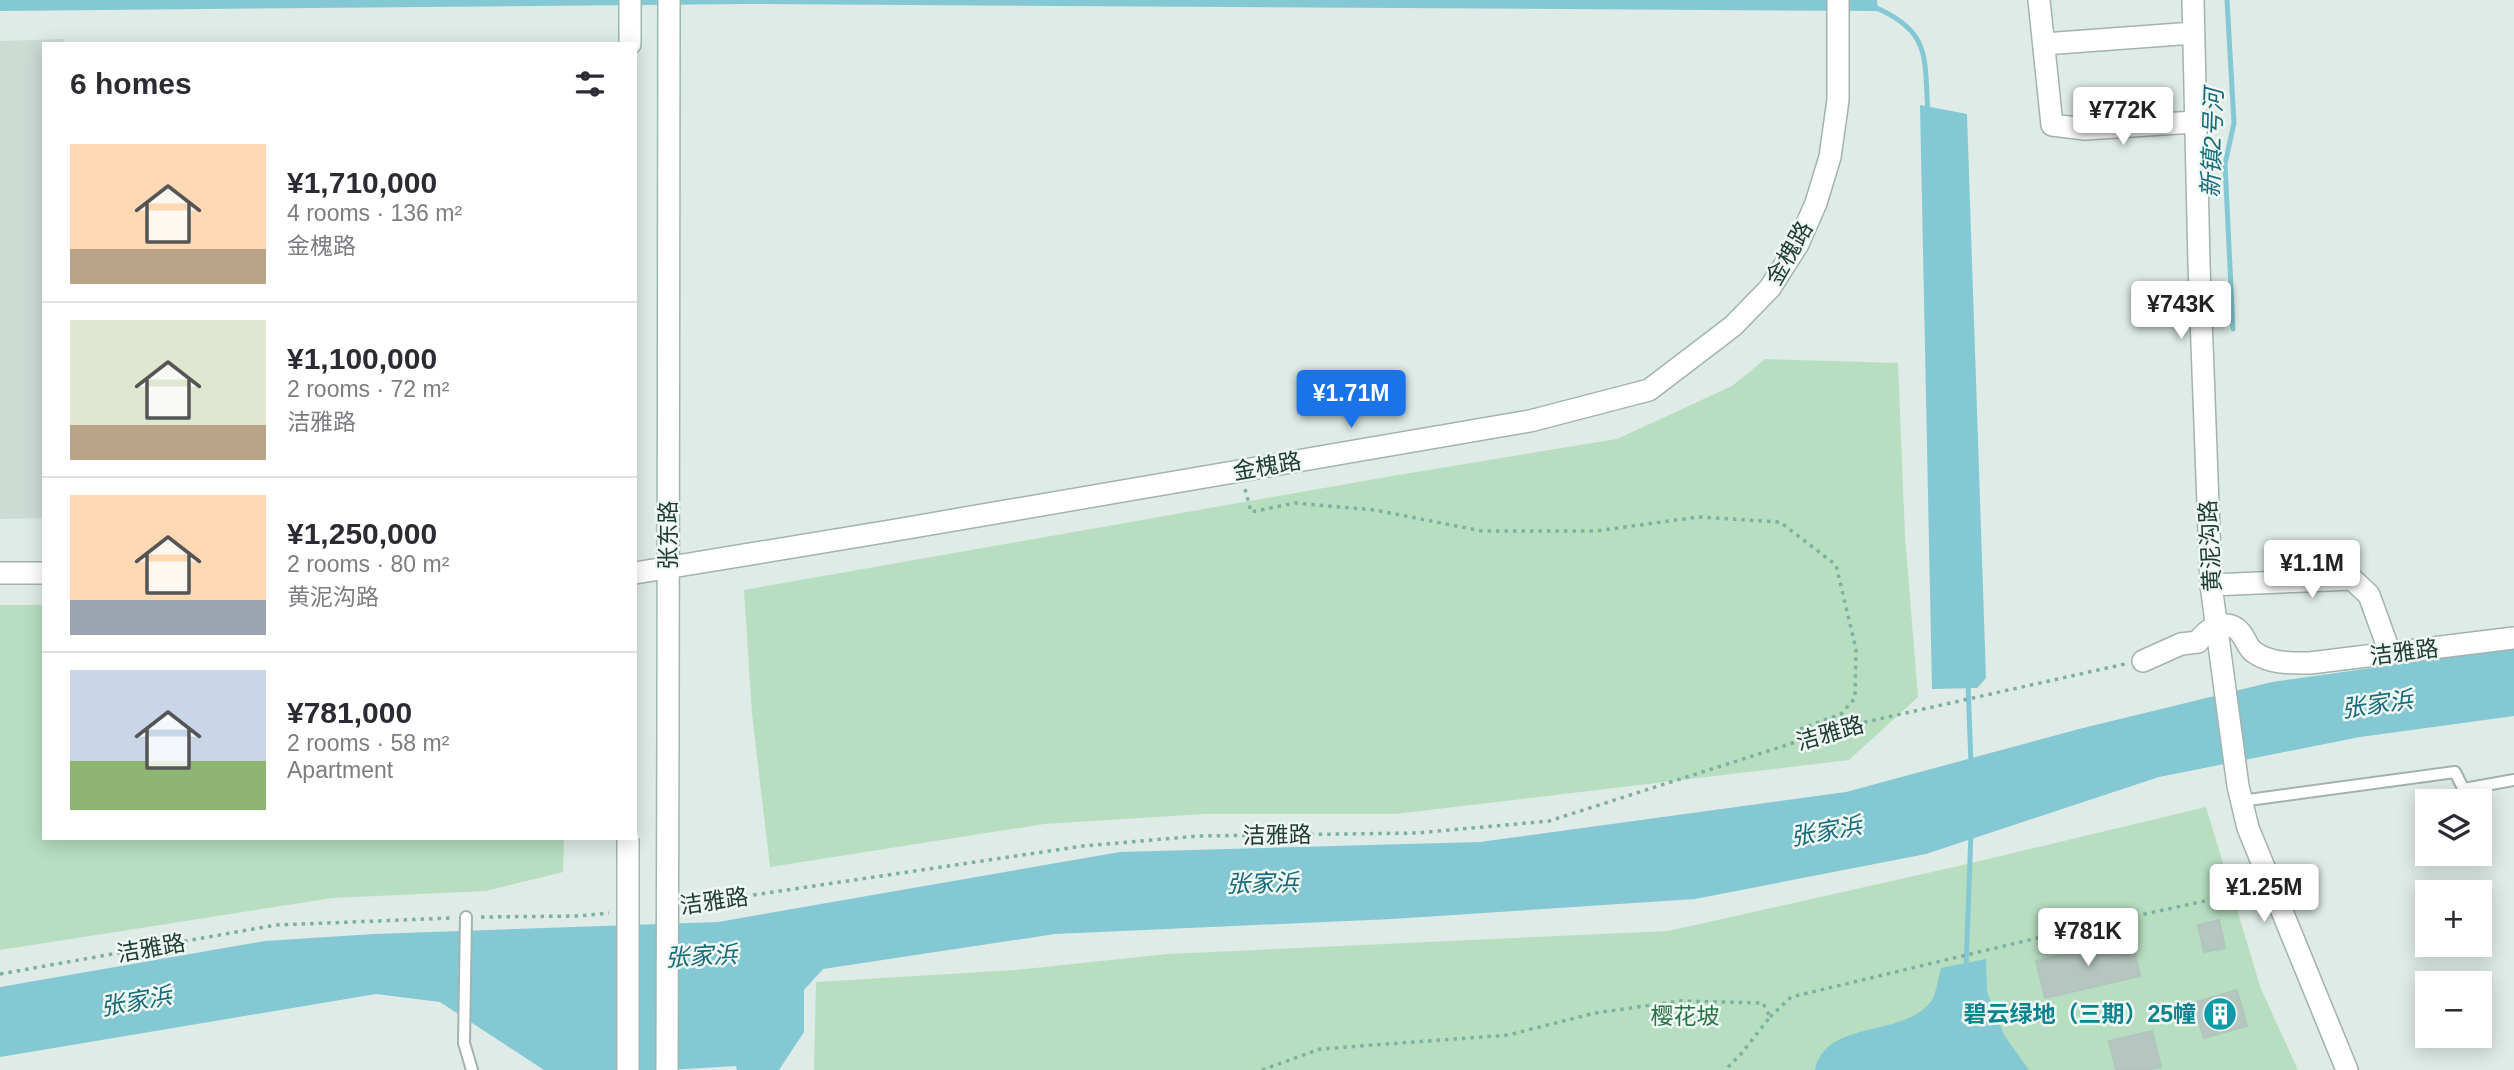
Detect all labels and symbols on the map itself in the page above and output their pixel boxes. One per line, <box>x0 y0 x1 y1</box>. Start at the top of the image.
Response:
water label: 新镇2号河 <box>2197 84 2228 198</box>
pin: ¥772K <box>2074 88 2172 147</box>
street label: 金槐路 <box>1760 217 1818 289</box>
pin: ¥743K <box>2132 282 2230 341</box>
pin: ¥1.71M <box>1294 370 1408 430</box>
street label: 金槐路 <box>1231 447 1303 485</box>
street label: 黄泥沟路 <box>2195 499 2225 593</box>
street label: 张东路 <box>655 501 681 570</box>
pin: ¥1.1M <box>2263 540 2361 600</box>
street label: 洁雅路 <box>2368 635 2440 669</box>
water label: 张家浜 <box>2339 685 2417 722</box>
street label: 洁雅路 <box>1793 711 1867 755</box>
water label: 张家浜 <box>1788 811 1866 851</box>
street label: 洁雅路 <box>1242 821 1312 849</box>
pin: ¥1.25M <box>2207 864 2321 924</box>
water label: 张家浜 <box>1226 869 1300 897</box>
street label: 洁雅路 <box>678 883 750 919</box>
pin: ¥781K <box>2039 908 2137 968</box>
street label: 洁雅路 <box>115 929 187 967</box>
water label: 张家浜 <box>664 941 740 971</box>
water label: 张家浜 <box>98 981 176 1021</box>
building icon: 碧云绿地（三期）25幢 <box>2201 995 2239 1033</box>
place label: 碧云绿地（三期）25幢 <box>1963 1001 2196 1027</box>
park label: 樱花坡 <box>1651 1003 1720 1029</box>

